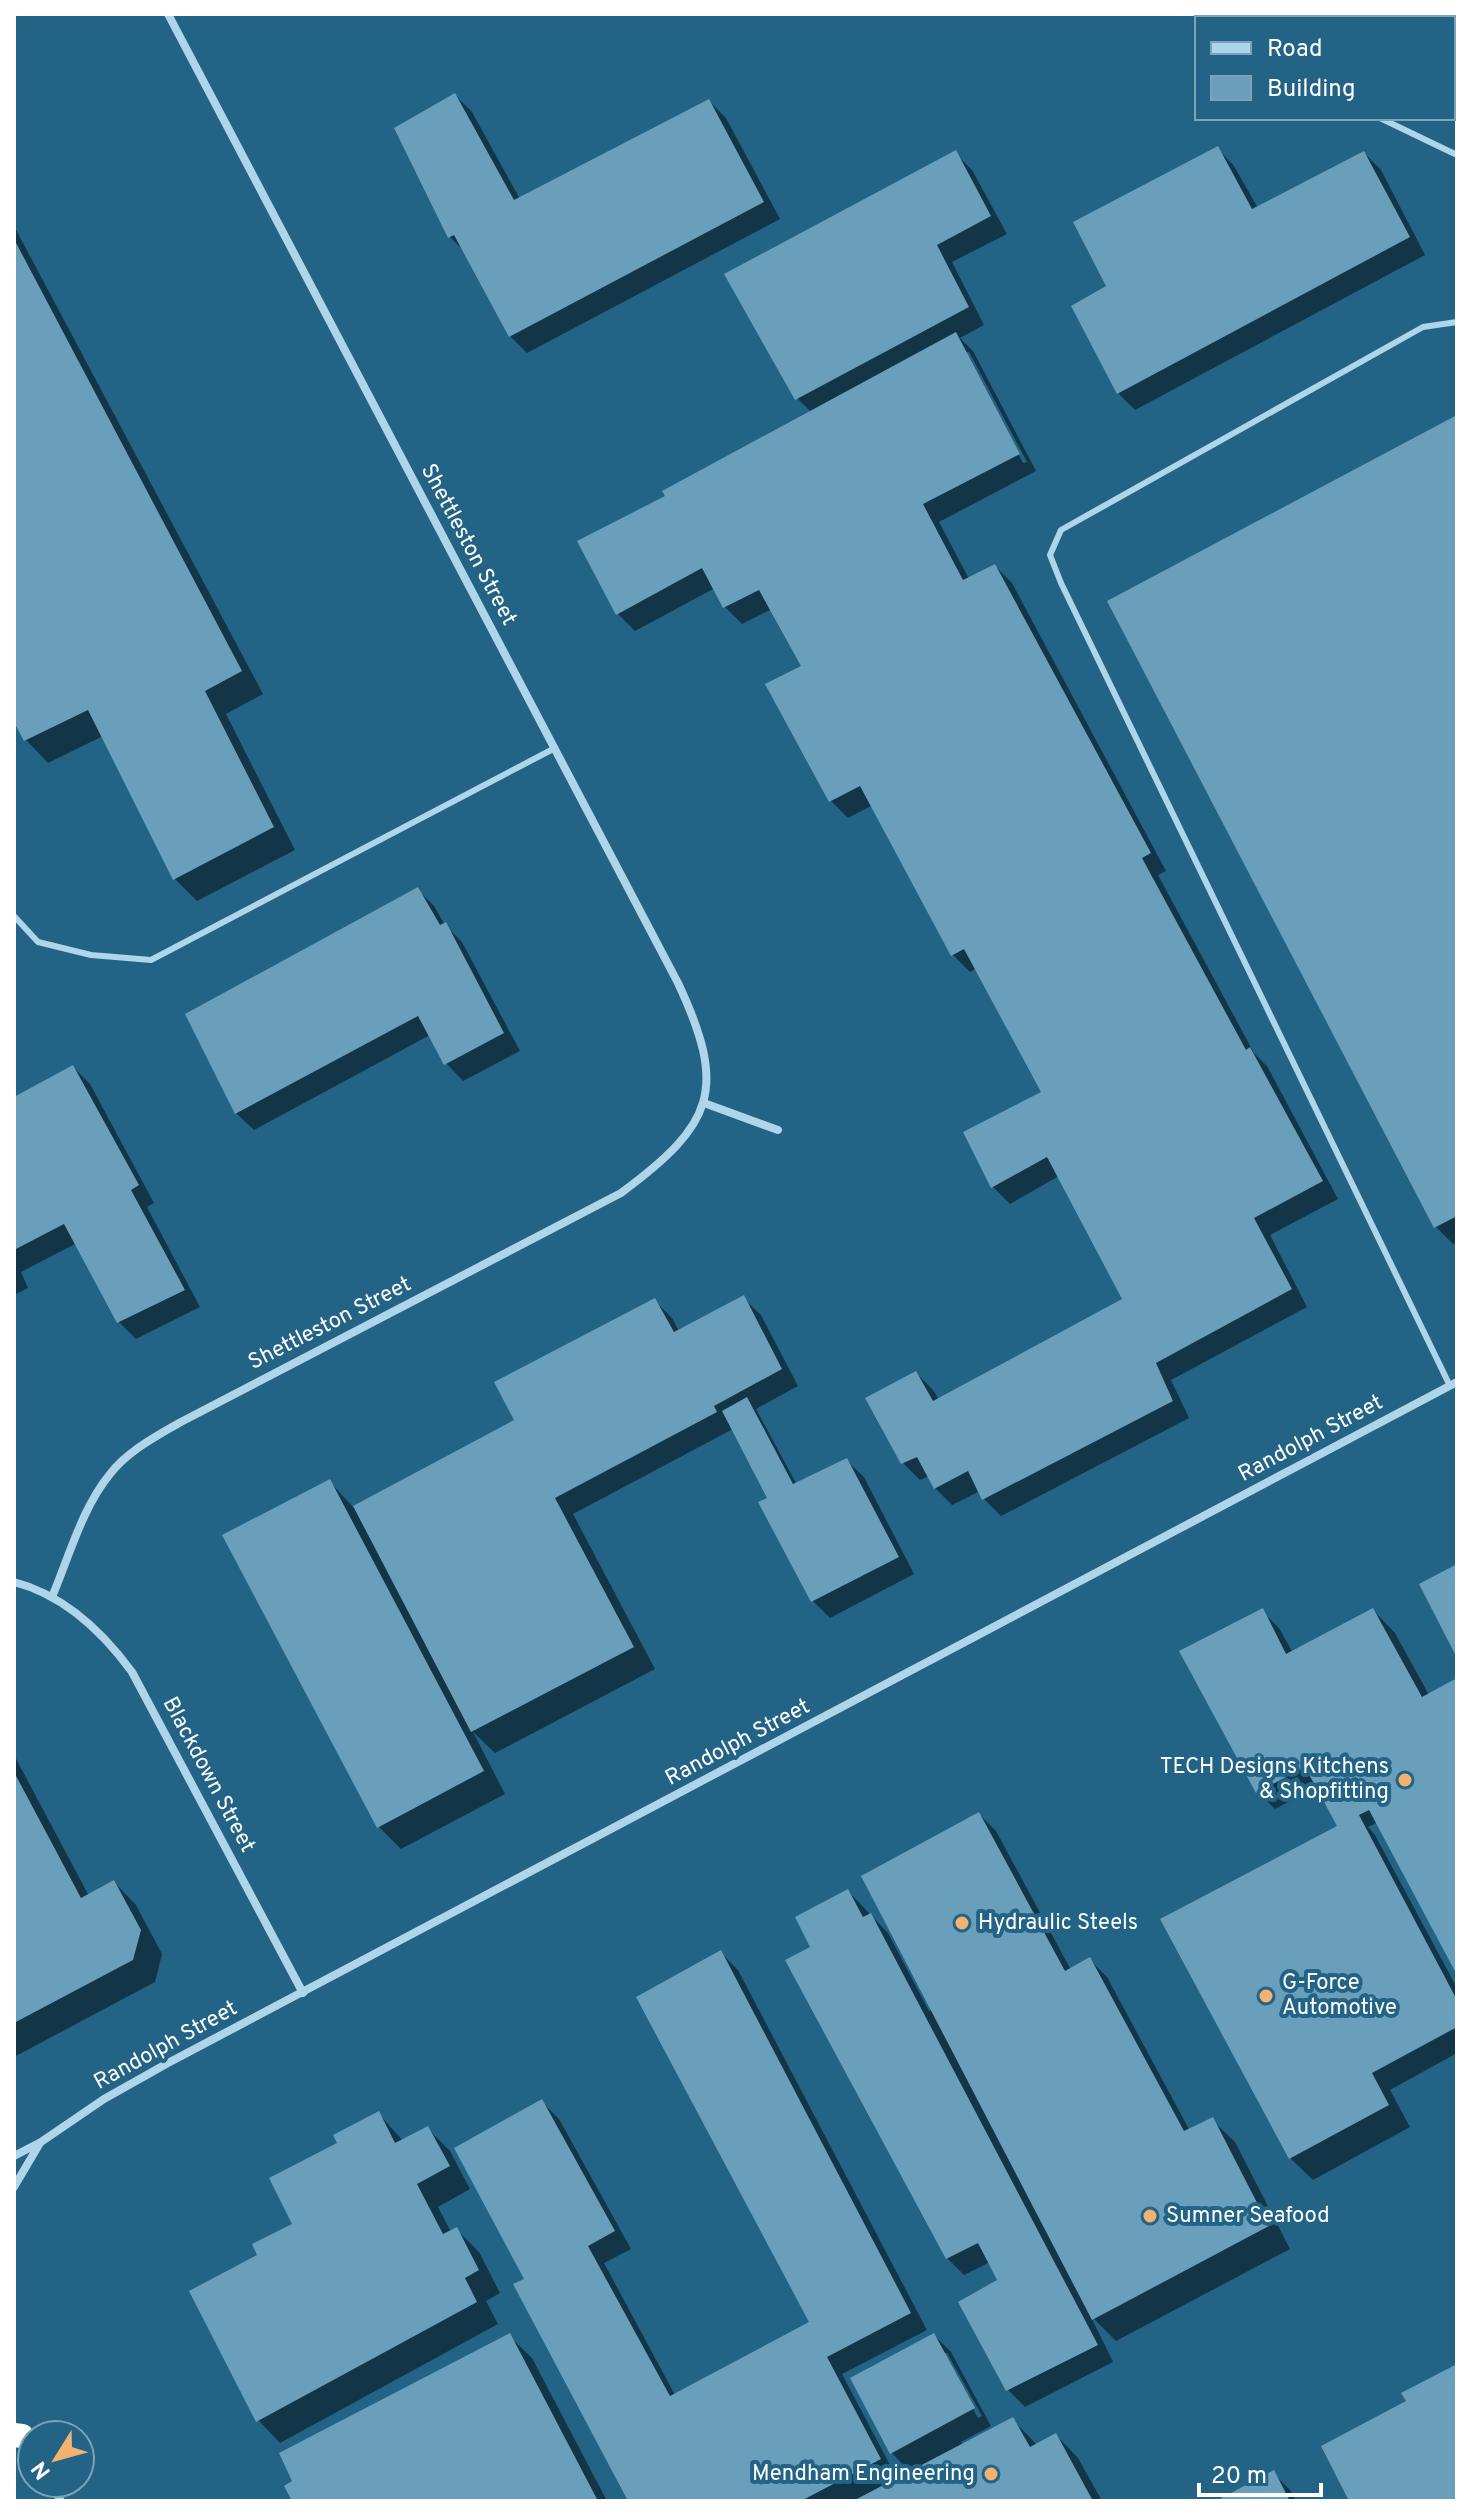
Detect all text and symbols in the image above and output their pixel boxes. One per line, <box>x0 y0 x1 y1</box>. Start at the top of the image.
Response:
legend <box>1195 16 1455 120</box>
text: Road <box>1267 35 1323 65</box>
text: Building <box>1267 75 1356 105</box>
street label: Shettleston Street <box>414 460 522 630</box>
street label: Shettleston Street <box>244 1271 416 1377</box>
street label: Randolph Street <box>1234 1390 1388 1488</box>
street label: Blackdown Street <box>156 1693 260 1857</box>
street label: Randolph Street <box>661 1694 815 1792</box>
place label: TECH Designs Kitchens & Shopfitting <box>1160 1754 1389 1806</box>
marker: TECH Designs Kitchens & Shopfitting <box>1396 1771 1414 1789</box>
place label: Hydraulic Steels <box>978 1910 1138 1937</box>
marker: Hydraulic Steels <box>953 1914 971 1932</box>
place label: G-Force Automotive <box>1282 1970 1397 2022</box>
marker: G-Force Automotive <box>1257 1987 1275 2005</box>
street label: Randolph Street <box>90 1995 242 2097</box>
place label: Sumner Seafood <box>1166 2203 1330 2230</box>
marker: Sumner Seafood <box>1141 2207 1159 2225</box>
north arrow <box>16 2419 96 2499</box>
scale bar <box>1199 2447 1321 2497</box>
text: N <box>26 2455 58 2484</box>
place label: Mendham Engineering <box>752 2461 975 2488</box>
text: 20 m <box>1211 2462 1267 2492</box>
marker: Mendham Engineering <box>982 2465 1000 2483</box>

